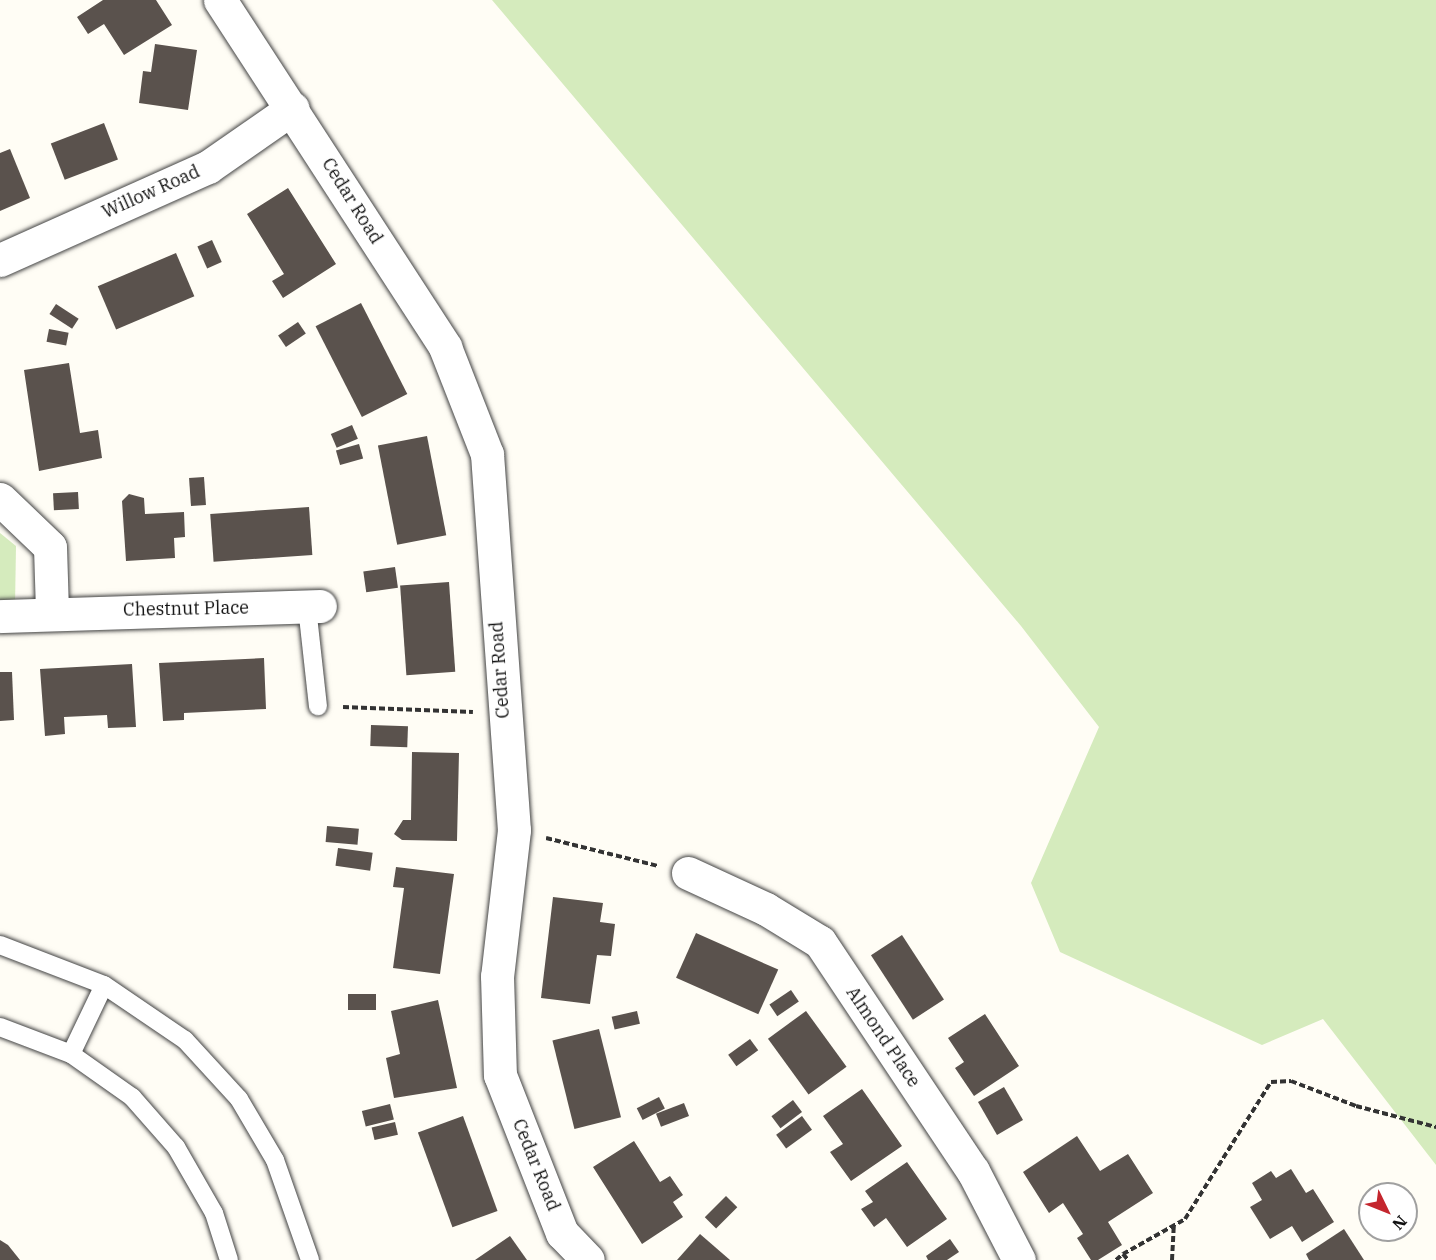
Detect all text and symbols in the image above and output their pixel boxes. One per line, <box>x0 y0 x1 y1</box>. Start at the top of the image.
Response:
street label: Cedar Road <box>317 154 387 248</box>
street label: Willow Road <box>99 161 203 223</box>
street label: Chestnut Place <box>123 597 249 621</box>
street label: Cedar Road <box>486 621 514 719</box>
street label: Almond Place <box>841 983 925 1091</box>
street label: Cedar Road <box>508 1116 564 1214</box>
north arrow <box>1358 1182 1418 1242</box>
text: N <box>1388 1211 1411 1234</box>

